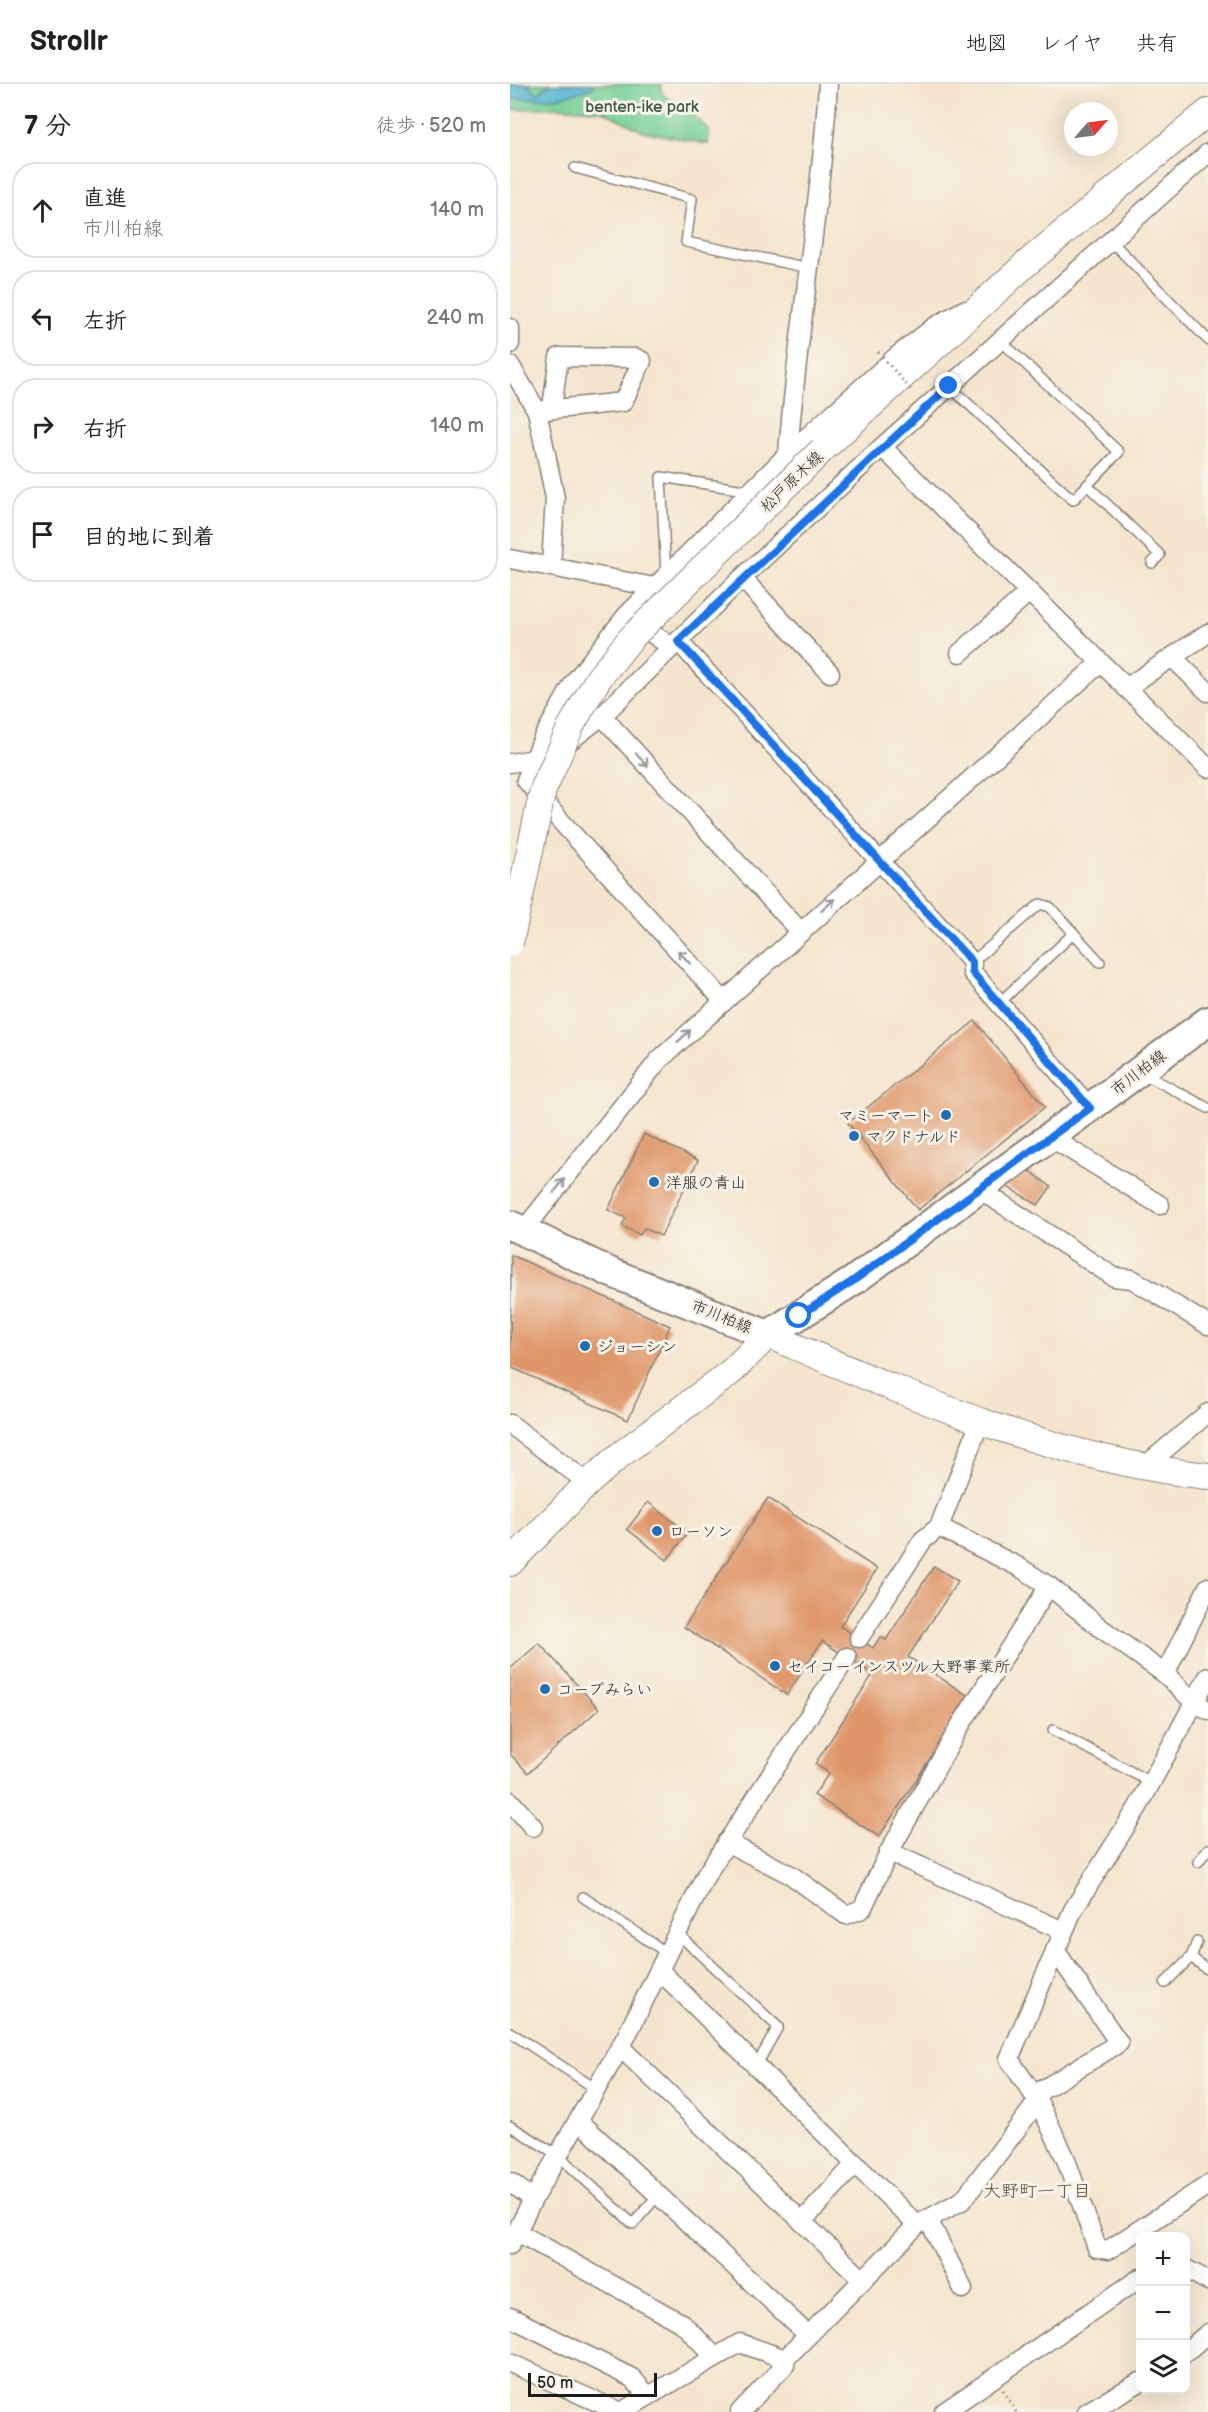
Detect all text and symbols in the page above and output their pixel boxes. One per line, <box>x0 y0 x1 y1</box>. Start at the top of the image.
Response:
text: Strollr <box>30 25 108 58</box>
text: 地図 <box>966 31 1008 56</box>
text: レイヤ <box>1041 31 1103 56</box>
text: 共有 <box>1136 31 1178 56</box>
park label: benten-ike park <box>585 98 699 117</box>
north arrow <box>1064 102 1118 156</box>
text: 7 分 <box>24 111 71 142</box>
text: 徒歩 · 520 m <box>376 114 486 138</box>
text: 直進 <box>83 185 127 212</box>
icon: ahead <box>26 194 59 227</box>
text: 140 m <box>430 198 484 222</box>
text: 市川柏線 <box>83 217 163 241</box>
icon: left <box>26 302 59 335</box>
text: 240 m <box>427 306 484 330</box>
text: 左折 <box>83 308 127 335</box>
route end <box>935 372 961 398</box>
icon: right <box>26 410 59 443</box>
text: 140 m <box>430 414 484 438</box>
text: 右折 <box>83 416 127 443</box>
street label: 松戸原木線 <box>757 447 827 517</box>
icon: arrive <box>26 518 59 551</box>
text: 目的地に到着 <box>83 524 215 551</box>
one-way arrow <box>635 752 649 767</box>
one-way arrow <box>821 898 836 912</box>
one-way arrow <box>677 950 691 965</box>
one-way arrow <box>676 1029 691 1043</box>
street label: 市川柏線 <box>1108 1046 1170 1100</box>
place label: マミーマート <box>838 1107 934 1126</box>
marker: マミーマート <box>939 1108 953 1122</box>
place label: マクドナルド <box>866 1128 961 1147</box>
marker: マクドナルド <box>847 1129 861 1143</box>
place label: 洋服の青山 <box>666 1174 746 1193</box>
marker: 洋服の青山 <box>647 1175 661 1189</box>
one-way arrow <box>553 1178 566 1194</box>
street label: 市川柏線 <box>688 1297 755 1338</box>
route start <box>785 1302 811 1328</box>
place label: ジョーシン <box>597 1338 677 1357</box>
marker: ジョーシン <box>578 1339 592 1353</box>
place label: ローソン <box>669 1523 733 1542</box>
marker: ローソン <box>650 1524 664 1538</box>
place label: セイコーインスツル大野事業所 <box>787 1658 1010 1677</box>
marker: セイコーインスツル大野事業所 <box>768 1659 782 1673</box>
place label: コープみらい <box>557 1681 652 1700</box>
marker: コープみらい <box>538 1682 552 1696</box>
district label: 大野町一丁目 <box>983 2181 1091 2202</box>
map controls <box>1136 2232 1190 2394</box>
button: + <box>1136 2232 1190 2286</box>
button: − <box>1136 2286 1190 2340</box>
button: layers <box>1136 2340 1190 2394</box>
scale bar <box>528 2370 657 2398</box>
text: 50 m <box>537 2374 573 2393</box>

